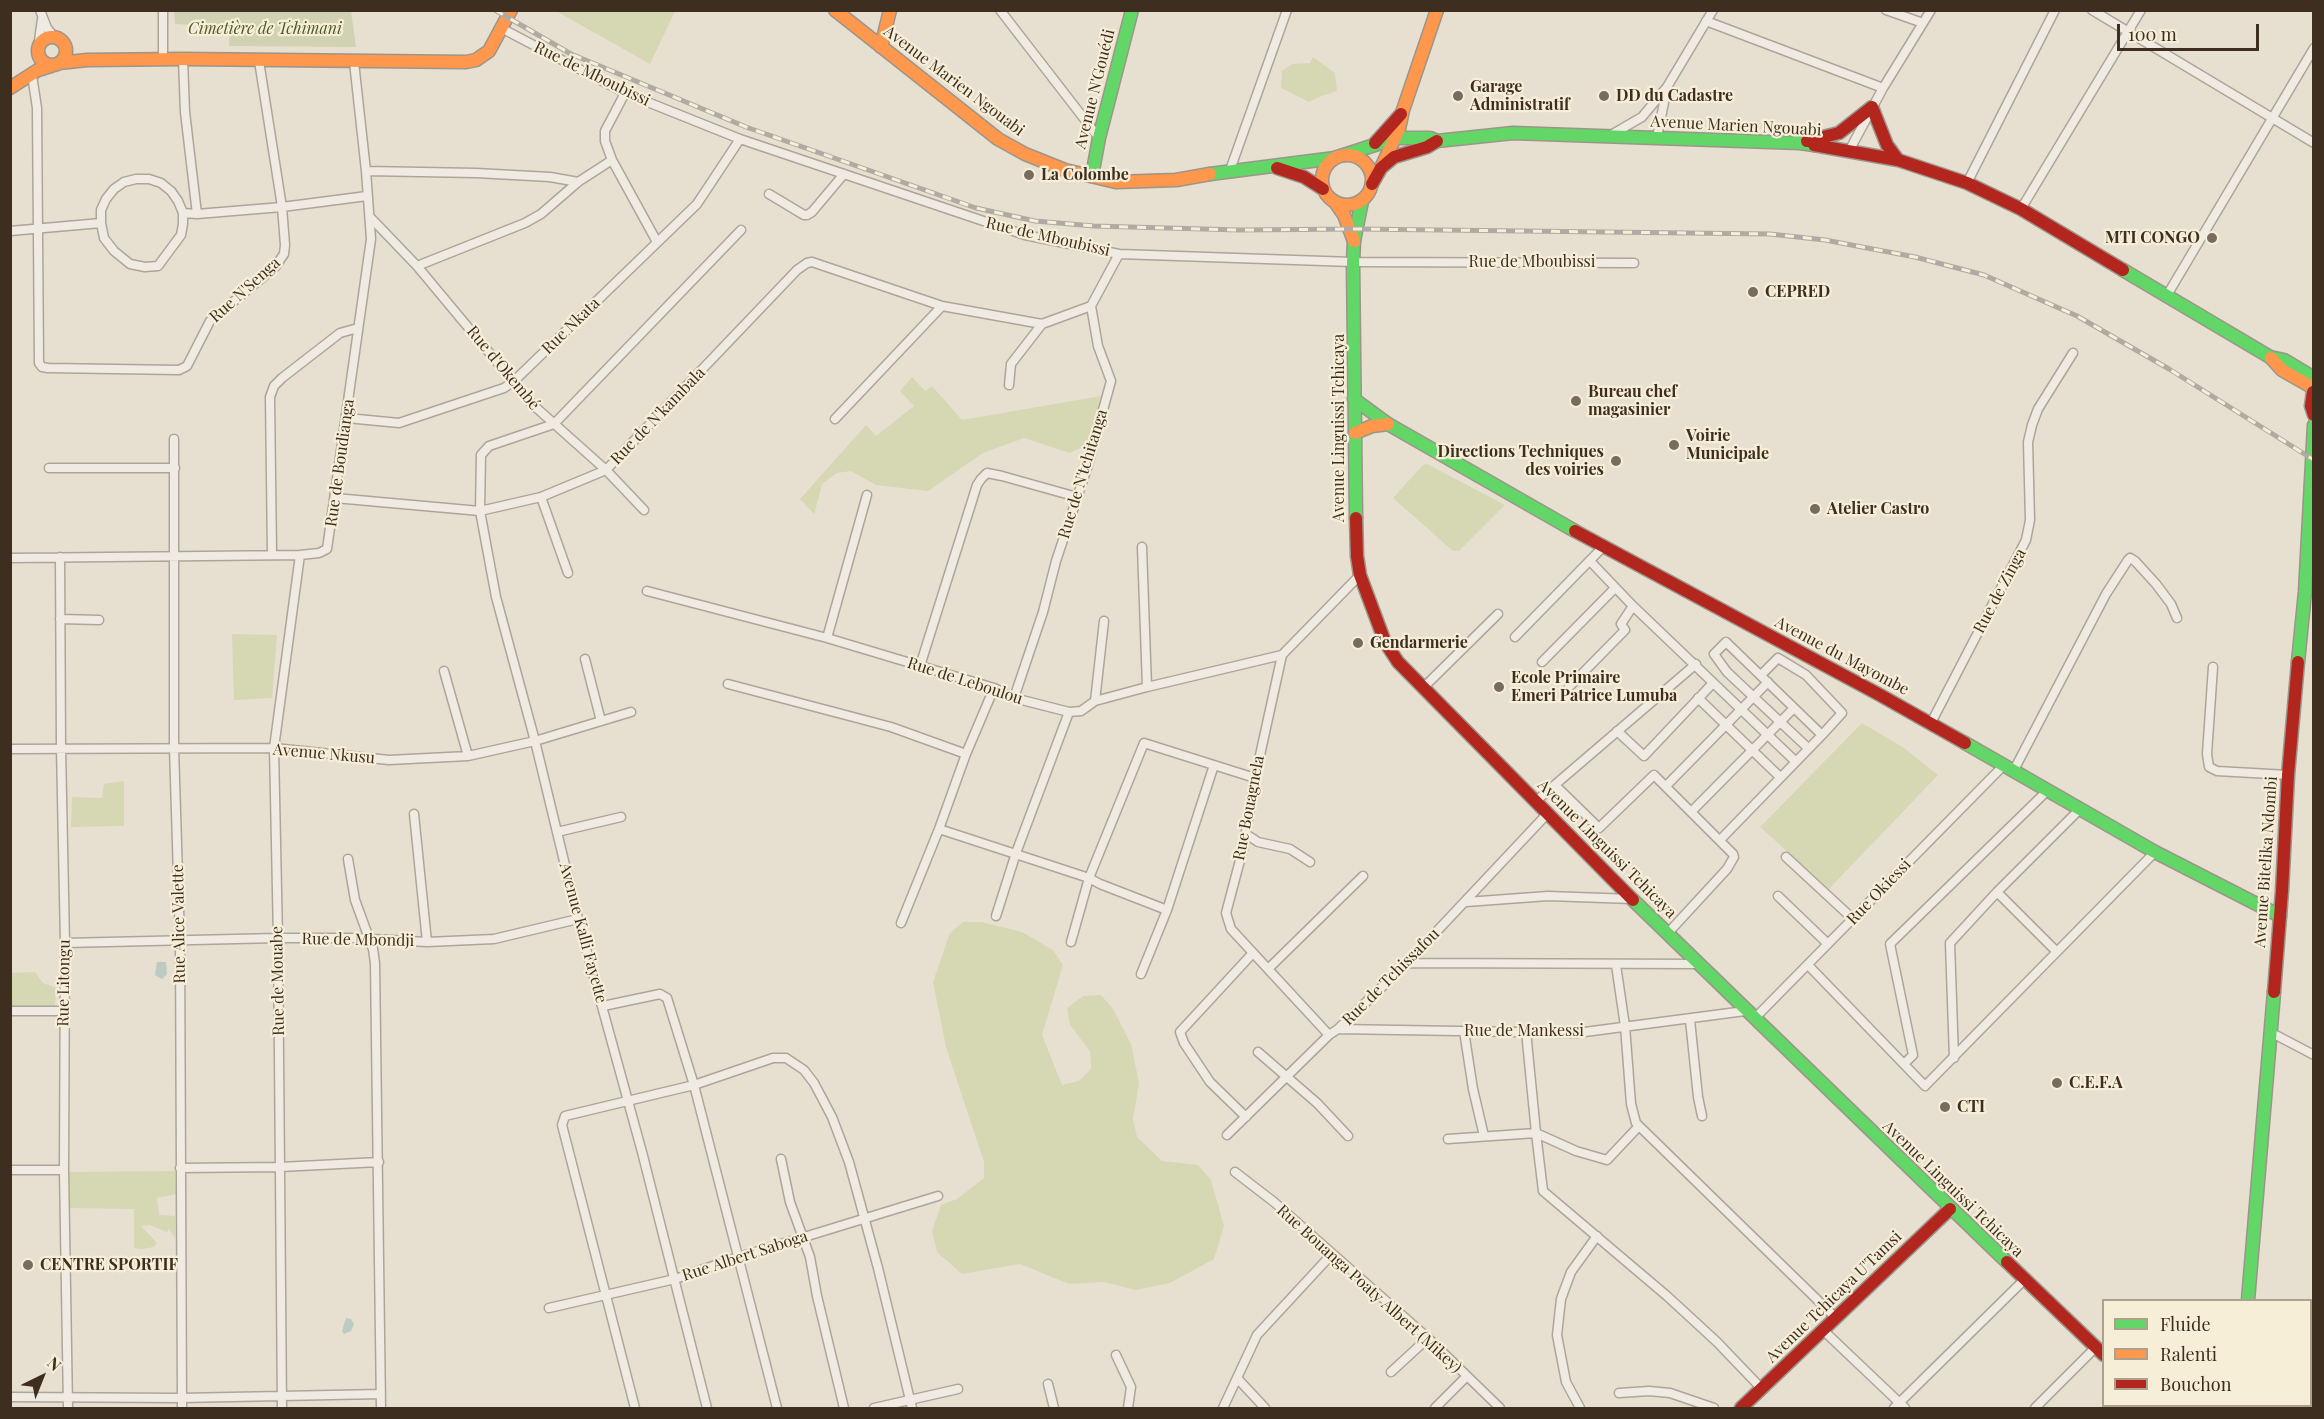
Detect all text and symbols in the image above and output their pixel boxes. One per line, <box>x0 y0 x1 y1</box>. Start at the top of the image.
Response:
scale bar <box>2120 12 2262 50</box>
park label: Cimetière de Tchimani <box>188 19 342 39</box>
street label: Avenue Marien Ngouabi <box>880 22 1028 140</box>
text: 100 m <box>2128 22 2177 46</box>
street label: Avenue N'Gouédi <box>1071 27 1119 151</box>
street label: Rue de Mboubissi <box>531 38 653 110</box>
place label: Garage Administratif <box>1470 77 1570 115</box>
place label: DD du Cadastre <box>1616 86 1733 106</box>
marker: Garage Administratif <box>1451 89 1465 103</box>
marker: DD du Cadastre <box>1597 89 1611 103</box>
street label: Avenue Marien Ngouabi <box>1650 112 1822 140</box>
place label: La Colombe <box>1041 165 1129 185</box>
marker: La Colombe <box>1022 168 1036 182</box>
street label: Rue de Mboubissi <box>984 213 1112 261</box>
place label: MTI CONGO <box>2105 228 2200 248</box>
marker: MTI CONGO <box>2205 231 2219 245</box>
street label: Rue de Mboubissi <box>1469 252 1595 272</box>
street label: Rue N'Senga <box>206 253 284 327</box>
place label: CEPRED <box>1765 282 1830 302</box>
marker: CEPRED <box>1746 285 1760 299</box>
street label: Rue Nkata <box>538 294 604 358</box>
street label: Rue d'Okembé <box>462 322 544 414</box>
street label: Avenue Linguissi Tchicaya <box>1329 334 1349 522</box>
street label: Rue de N'kambala <box>607 363 709 469</box>
place label: Bureau chef magasinier <box>1588 382 1677 420</box>
marker: Bureau chef magasinier <box>1569 394 1583 408</box>
street label: Rue de Boudianga <box>322 398 358 528</box>
street label: Rue de N'tchitanga <box>1054 407 1112 541</box>
place label: Voirie Municipale <box>1686 426 1769 464</box>
marker: Voirie Municipale <box>1667 438 1681 452</box>
place label: Directions Techniques des voiries <box>1438 442 1604 480</box>
marker: Directions Techniques des voiries <box>1609 454 1623 468</box>
place label: Atelier Castro <box>1827 499 1929 519</box>
marker: Atelier Castro <box>1808 502 1822 516</box>
street label: Rue de Zinga <box>1970 545 2030 637</box>
street label: Avenue du Mayombe <box>1772 613 1912 699</box>
place label: Gendarmerie <box>1370 633 1468 653</box>
marker: Gendarmerie <box>1351 636 1365 650</box>
street label: Rue de Leboulou <box>905 653 1025 709</box>
place label: Ecole Primaire Emeri Patrice Lumuba <box>1511 668 1677 706</box>
marker: Ecole Primaire Emeri Patrice Lumuba <box>1492 680 1506 694</box>
street label: Avenue Nkusu <box>272 740 376 768</box>
street label: Rue Bouagnela <box>1229 754 1269 862</box>
street label: Avenue Linguissi Tchicaya <box>1534 776 1680 922</box>
street label: Avenue Bitelika Ndombi <box>2250 776 2282 948</box>
street label: Rue Okiessi <box>1843 855 1915 929</box>
street label: Avenue Kalli Fayette <box>555 861 611 1005</box>
street label: Rue Alice Valette <box>168 864 190 984</box>
street label: Rue de Tchissafou <box>1338 924 1444 1030</box>
street label: Rue de Mouabe <box>267 926 289 1036</box>
street label: Rue de Mbondji <box>302 929 414 951</box>
street label: Rue Litongu <box>54 939 74 1027</box>
street label: Rue de Mankessi <box>1464 1021 1584 1041</box>
place label: C.E.F.A <box>2069 1073 2123 1093</box>
marker: C.E.F.A <box>2050 1076 2064 1090</box>
place label: CTI <box>1957 1097 1985 1117</box>
marker: CTI <box>1938 1100 1952 1114</box>
street label: Avenue Linguissi Tchicaya <box>1879 1117 2027 1261</box>
street label: Rue Bouanga Poaty Albert (Mikey) <box>1273 1201 1465 1377</box>
street label: Rue Albert Saboga <box>680 1227 810 1285</box>
street label: Avenue Tchicaya U'Tamsi <box>1762 1227 1906 1367</box>
place label: CENTRE SPORTIF <box>40 1255 178 1275</box>
marker: CENTRE SPORTIF <box>21 1258 35 1272</box>
legend <box>2102 1299 2312 1407</box>
text: Fluide <box>2160 1312 2211 1336</box>
text: Ralenti <box>2160 1342 2217 1366</box>
north arrow <box>12 1347 72 1407</box>
text: N <box>43 1352 66 1375</box>
text: Bouchon <box>2160 1372 2231 1396</box>

